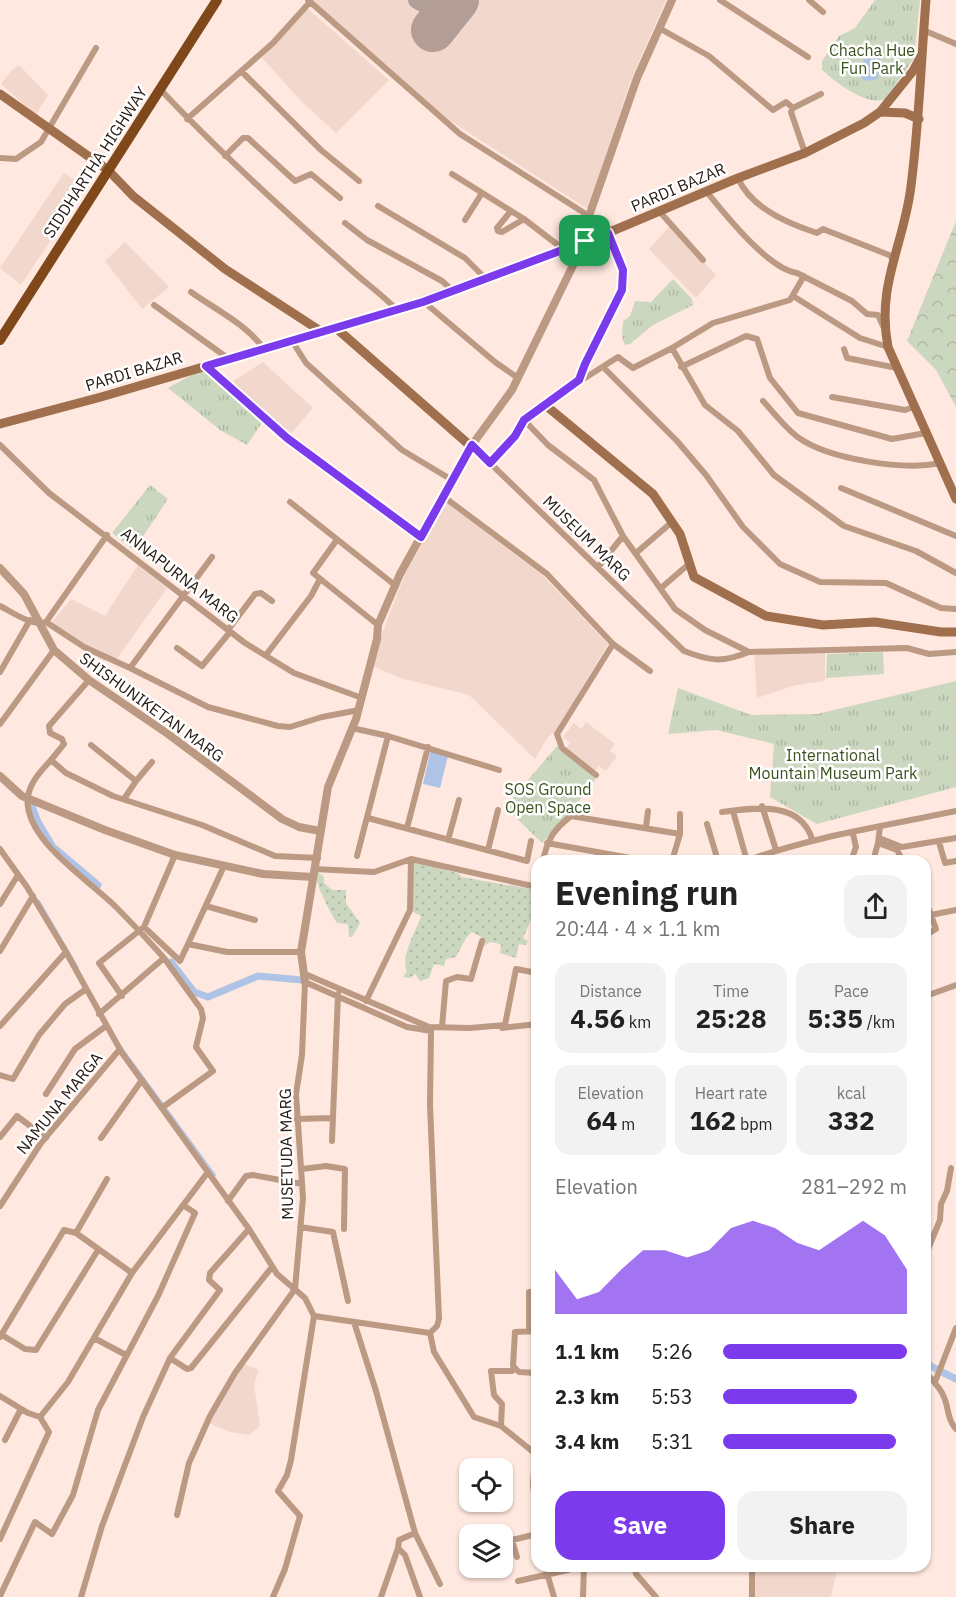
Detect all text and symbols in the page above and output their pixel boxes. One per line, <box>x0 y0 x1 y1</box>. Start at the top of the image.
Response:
park label: Chacha Hue Fun Park <box>829 40 915 78</box>
street label: SIDDHARTHA HIGHWAY <box>39 82 152 241</box>
street label: PARDI BAZAR <box>628 158 728 216</box>
pin <box>559 215 610 266</box>
icon: arrive <box>568 224 601 257</box>
street label: PARDI BAZAR <box>83 347 185 395</box>
street label: MUSEUM MARG <box>539 491 635 585</box>
street label: ANNAPURNA MARG <box>117 523 243 627</box>
street label: SHISHUNIKETAN MARG <box>76 648 228 766</box>
park label: International Mountain Museum Park <box>748 745 918 783</box>
park label: SOS Ground Open Space <box>504 779 592 817</box>
text: Evening run <box>555 871 739 914</box>
button: share <box>844 875 907 938</box>
text: 20:44 · 4 × 1.1 km <box>555 915 720 942</box>
text: Distance <box>579 981 642 1001</box>
text: Time <box>713 981 749 1001</box>
text: Pace <box>834 981 869 1001</box>
text: 4.56 <box>570 1001 625 1035</box>
text: 25:28 <box>696 1001 766 1035</box>
text: 5:35 <box>807 1001 863 1035</box>
text: km <box>625 1012 651 1032</box>
text: /km <box>863 1012 895 1032</box>
street label: NAMUNA MARGA <box>12 1048 106 1158</box>
text: Elevation <box>578 1083 644 1103</box>
text: Heart rate <box>695 1083 767 1103</box>
text: kcal <box>837 1083 866 1103</box>
street label: MUSETUDA MARG <box>275 1088 297 1220</box>
text: 64 <box>586 1103 617 1137</box>
text: 162 <box>689 1103 736 1137</box>
text: 332 <box>828 1103 875 1137</box>
text: m <box>617 1114 635 1134</box>
text: bpm <box>736 1114 773 1134</box>
text: Elevation <box>555 1173 638 1200</box>
text: 281–292 m <box>801 1173 907 1200</box>
text: 1.1 km <box>555 1338 619 1365</box>
text: 5:26 <box>651 1338 693 1365</box>
text: 2.3 km <box>555 1383 619 1410</box>
text: 5:53 <box>651 1383 693 1410</box>
text: 3.4 km <box>555 1428 619 1455</box>
text: 5:31 <box>651 1428 693 1455</box>
map controls <box>459 1458 513 1578</box>
button: locate <box>459 1458 513 1512</box>
button: Save <box>555 1491 725 1560</box>
button: Share <box>737 1491 907 1560</box>
button: layers <box>459 1524 513 1578</box>

